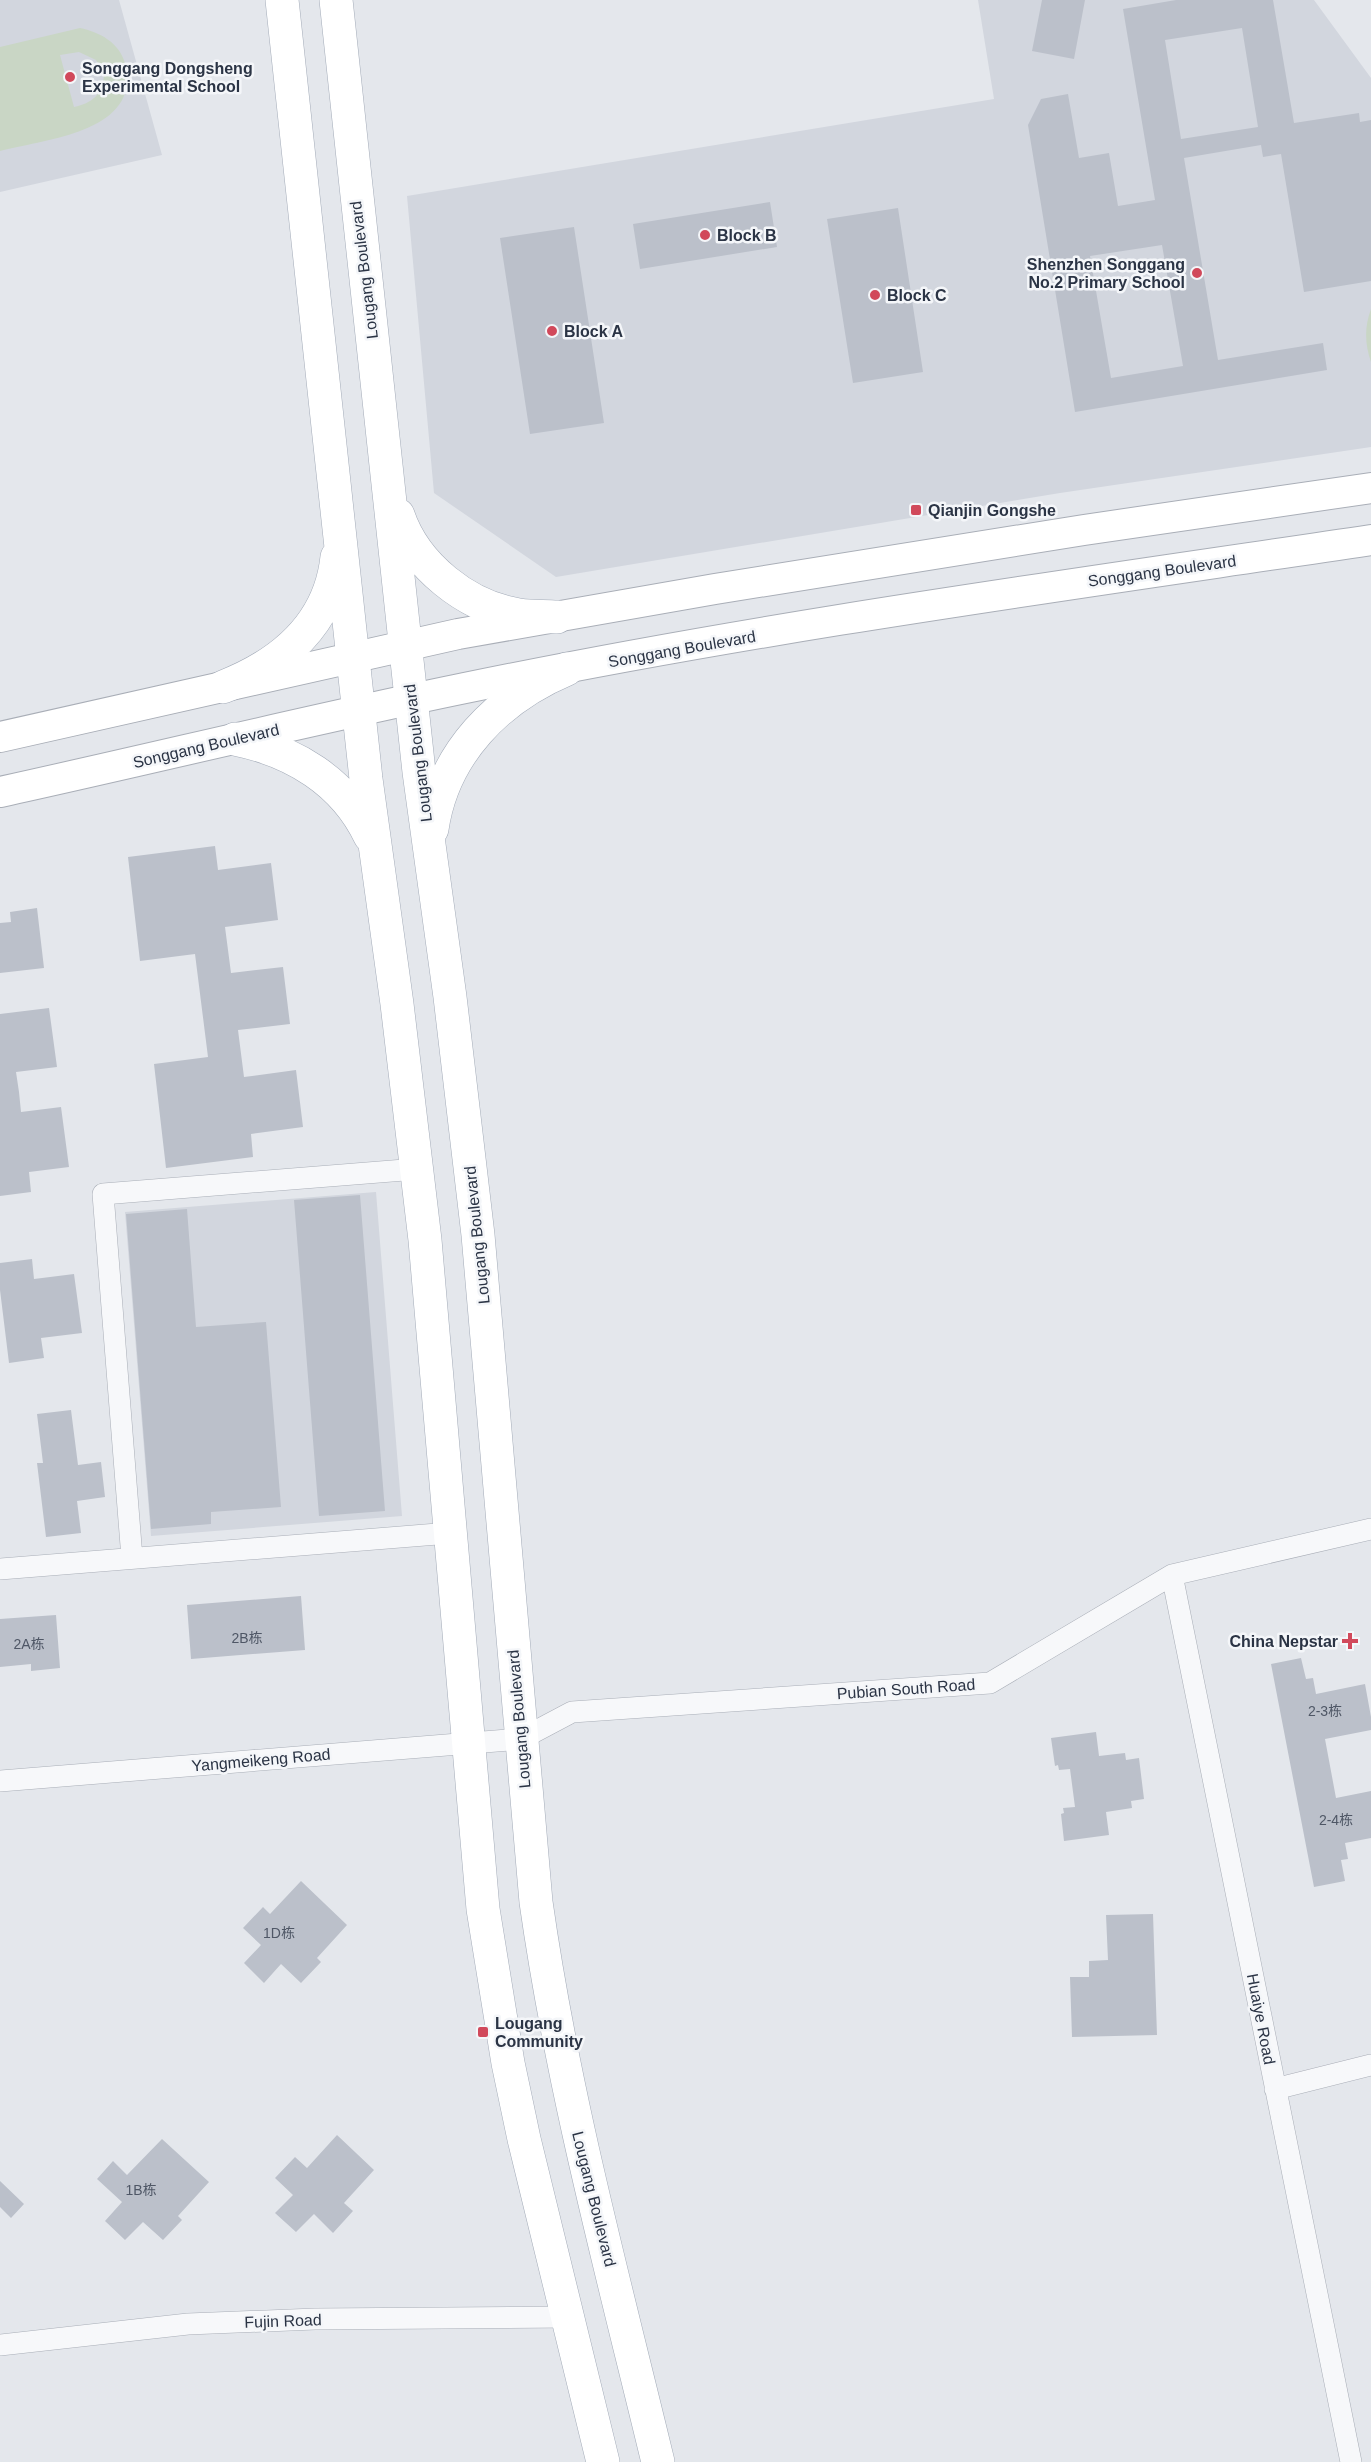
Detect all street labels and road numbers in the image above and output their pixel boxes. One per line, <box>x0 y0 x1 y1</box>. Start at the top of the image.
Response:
street label: Lougang Boulevard <box>347 200 381 340</box>
street label: Songgang Boulevard <box>1087 552 1237 590</box>
street label: Songgang Boulevard <box>607 628 757 670</box>
street label: Lougang Boulevard <box>401 683 435 823</box>
street label: Songgang Boulevard <box>131 721 281 771</box>
street label: Lougang Boulevard <box>461 1165 493 1305</box>
street label: Lougang Boulevard <box>504 1649 534 1789</box>
street label: Pubian South Road <box>836 1676 976 1702</box>
street label: Yangmeikeng Road <box>191 1745 331 1775</box>
street label: Huaiye Road <box>1244 1972 1278 2066</box>
street label: Lougang Boulevard <box>569 2130 619 2268</box>
street label: Fujin Road <box>244 2311 322 2331</box>

